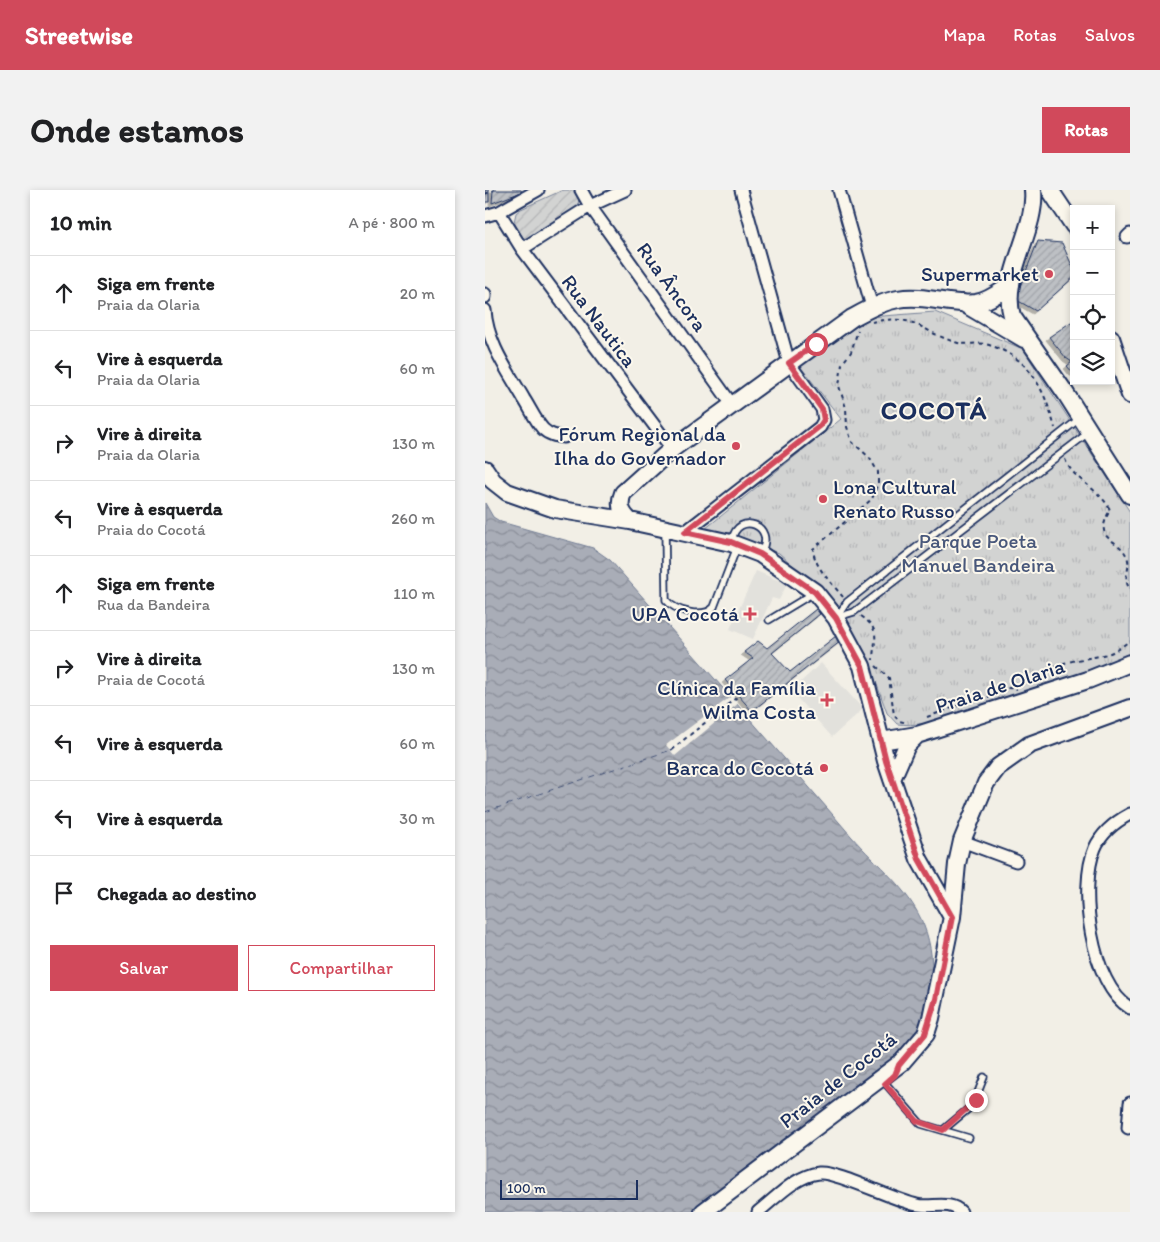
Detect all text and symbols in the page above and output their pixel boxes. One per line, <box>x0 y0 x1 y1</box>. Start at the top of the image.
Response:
text: Streetwise <box>25 21 133 50</box>
text: Mapa <box>943 24 985 46</box>
text: Rotas <box>1013 24 1057 46</box>
text: Salvos <box>1085 24 1135 46</box>
button: Rotas <box>1042 107 1130 153</box>
text: Onde estamos <box>30 109 244 151</box>
map controls <box>1070 205 1115 385</box>
button: + <box>1070 205 1115 250</box>
text: 10 min <box>50 210 112 235</box>
text: A pé · 800 m <box>348 213 435 232</box>
street label: Rua Âncora <box>632 237 713 336</box>
button: − <box>1070 250 1115 295</box>
place label: Supermarket <box>921 261 1039 286</box>
marker: Supermarket <box>1043 268 1055 280</box>
street label: Rua Nautica <box>556 269 642 372</box>
text: Siga em frente <box>97 272 215 295</box>
icon: ahead <box>50 279 78 307</box>
text: 20 m <box>400 284 435 303</box>
text: Praia da Olaria <box>97 295 200 314</box>
button: locate <box>1070 295 1115 340</box>
route start <box>805 333 828 356</box>
button: layers <box>1070 340 1115 385</box>
text: Vire à esquerda <box>97 347 223 370</box>
icon: left <box>50 354 78 382</box>
text: 60 m <box>400 359 435 378</box>
text: Praia da Olaria <box>97 370 200 389</box>
district label: COCOTÁ <box>881 394 987 426</box>
place label: Fórum Regional da Ilha do Governador <box>554 421 726 470</box>
text: Vire à direita <box>97 422 202 445</box>
icon: right <box>50 429 78 457</box>
text: 130 m <box>392 434 435 453</box>
marker: Fórum Regional da Ilha do Governador <box>730 440 742 452</box>
text: Praia da Olaria <box>97 445 200 464</box>
place label: Lona Cultural Renato Russo <box>833 474 957 523</box>
marker: Lona Cultural Renato Russo <box>817 493 829 505</box>
text: Vire à esquerda <box>97 497 223 520</box>
icon: left <box>50 504 78 532</box>
text: 260 m <box>391 509 435 528</box>
text: Praia do Cocotá <box>97 520 206 539</box>
park label: Parque Poeta Manuel Bandeira <box>901 528 1055 577</box>
text: Siga em frente <box>97 572 215 595</box>
icon: ahead <box>50 579 78 607</box>
text: 110 m <box>393 584 435 603</box>
text: Rua da Bandeira <box>97 595 210 614</box>
place label: UPA Cocotá <box>631 601 739 626</box>
marker: UPA Cocotá <box>743 607 757 621</box>
text: Vire à direita <box>97 647 202 670</box>
street label: Praia de Olaria <box>932 653 1068 718</box>
icon: right <box>50 654 78 682</box>
text: 130 m <box>392 659 435 678</box>
text: Praia de Cocotá <box>97 670 205 689</box>
place label: Clínica da Família Wilma Costa <box>657 675 816 724</box>
marker: Clínica da Família Wilma Costa <box>820 693 834 707</box>
icon: left <box>50 729 78 757</box>
text: Vire à esquerda <box>97 732 223 755</box>
text: 60 m <box>400 734 435 753</box>
place label: Barca do Cocotá <box>666 755 814 780</box>
marker: Barca do Cocotá <box>818 762 830 774</box>
icon: left <box>50 804 78 832</box>
text: Vire à esquerda <box>97 807 223 830</box>
text: 30 m <box>399 809 435 828</box>
icon: arrive <box>50 879 78 907</box>
text: Chegada ao destino <box>97 882 256 905</box>
button: Salvar <box>50 945 238 991</box>
button: Compartilhar <box>248 945 435 991</box>
street label: Praia de Cocotá <box>774 1026 901 1133</box>
route end <box>965 1089 988 1112</box>
scale bar <box>500 1177 637 1200</box>
text: 100 m <box>507 1180 546 1197</box>

